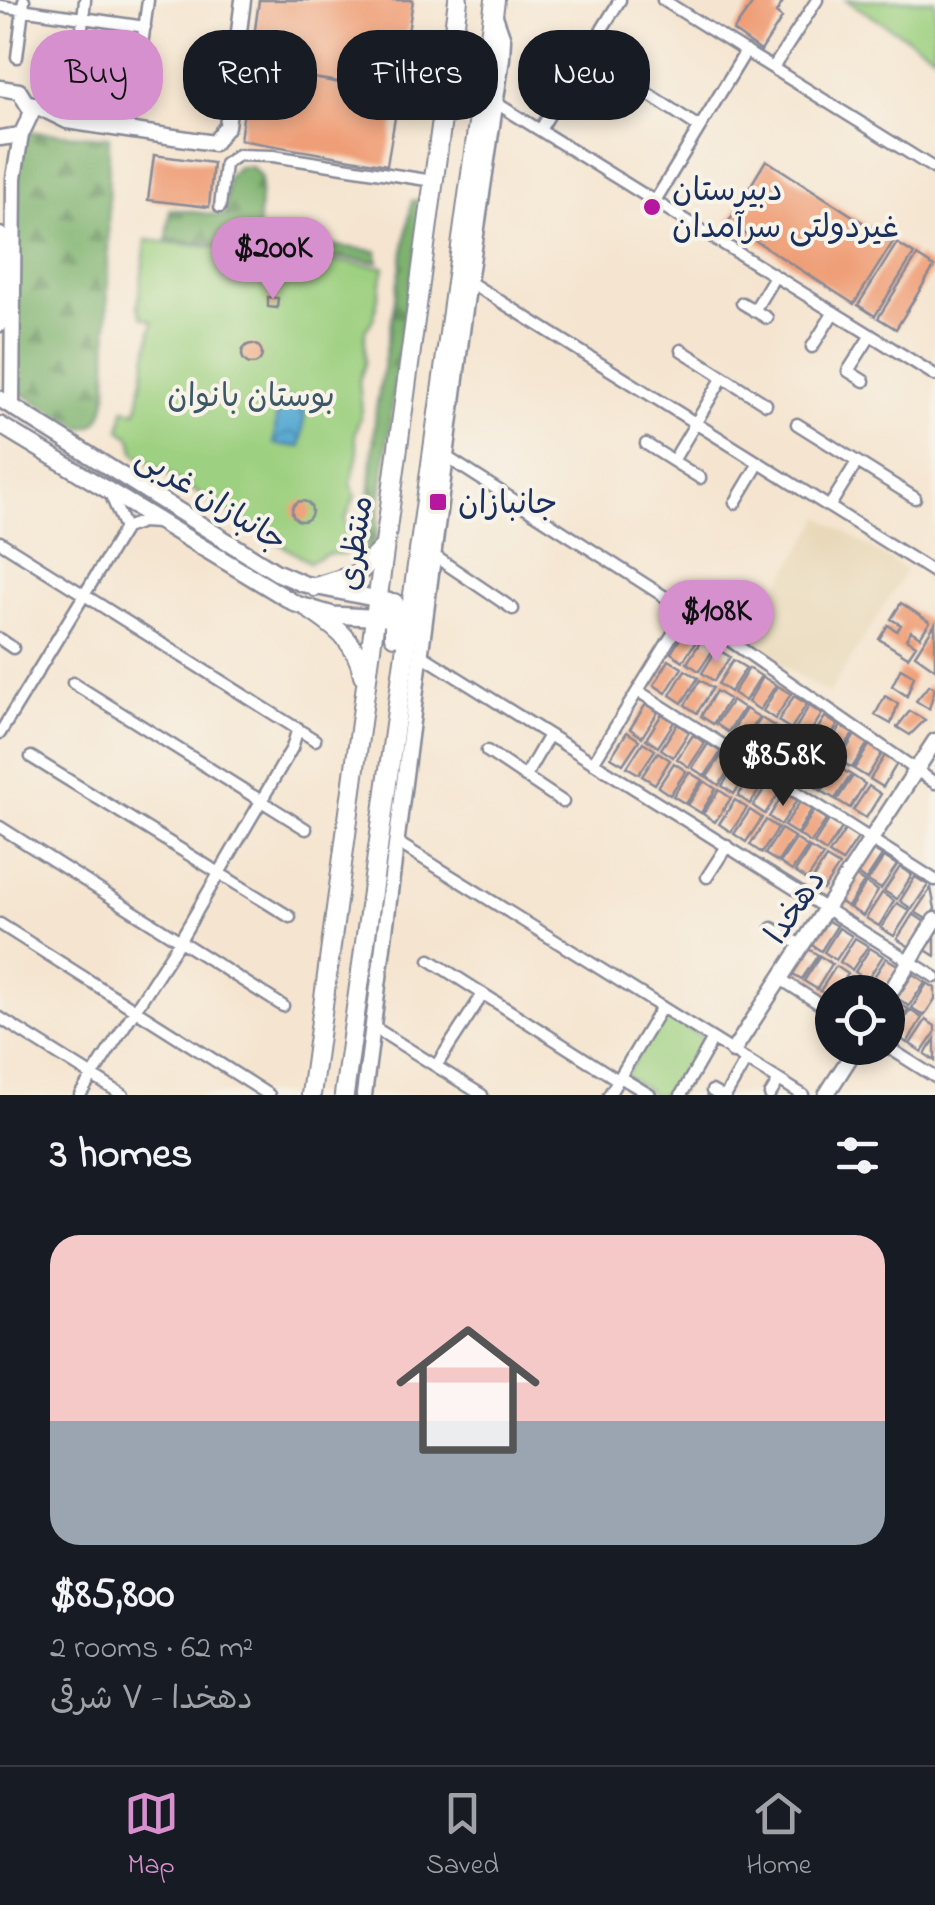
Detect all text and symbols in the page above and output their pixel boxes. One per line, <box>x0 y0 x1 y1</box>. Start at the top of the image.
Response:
chip: Buy <box>30 30 163 120</box>
chip: Rent <box>183 30 317 120</box>
chip: Filters <box>337 30 498 120</box>
chip: New <box>518 30 650 120</box>
place label: دبیرستان غیردولتی سرآمدان <box>672 169 899 253</box>
marker: دبیرستان غیردولتی سرآمدان <box>641 196 663 218</box>
pin: $200K <box>203 217 343 302</box>
text: $200K <box>234 226 312 273</box>
park label: بوستان بانوان <box>167 375 335 422</box>
street label: جانبازان غربی <box>126 436 295 566</box>
place label: جانبازان <box>458 482 557 529</box>
marker: جانبازان <box>427 491 449 513</box>
street label: منتظری <box>328 493 387 594</box>
pin: $108K <box>646 580 786 665</box>
text: $108K <box>681 589 751 636</box>
pin: $85.8K <box>702 724 864 809</box>
text: $85.8K <box>741 733 825 780</box>
street label: دهخدا <box>755 861 839 955</box>
map controls <box>815 975 905 1065</box>
button: locate <box>815 975 905 1065</box>
text: 3 homes <box>50 1125 192 1186</box>
icon: filters <box>830 1128 885 1183</box>
icon: home <box>378 1300 558 1480</box>
text: $85,800 <box>50 1565 174 1626</box>
text: 2 rooms · 62 m² <box>50 1626 253 1673</box>
text: دهخدا - ۷ شرقی <box>50 1677 253 1724</box>
tab: Map <box>124 1786 179 1887</box>
tab: Saved <box>426 1786 499 1887</box>
tab: Home <box>746 1786 811 1887</box>

